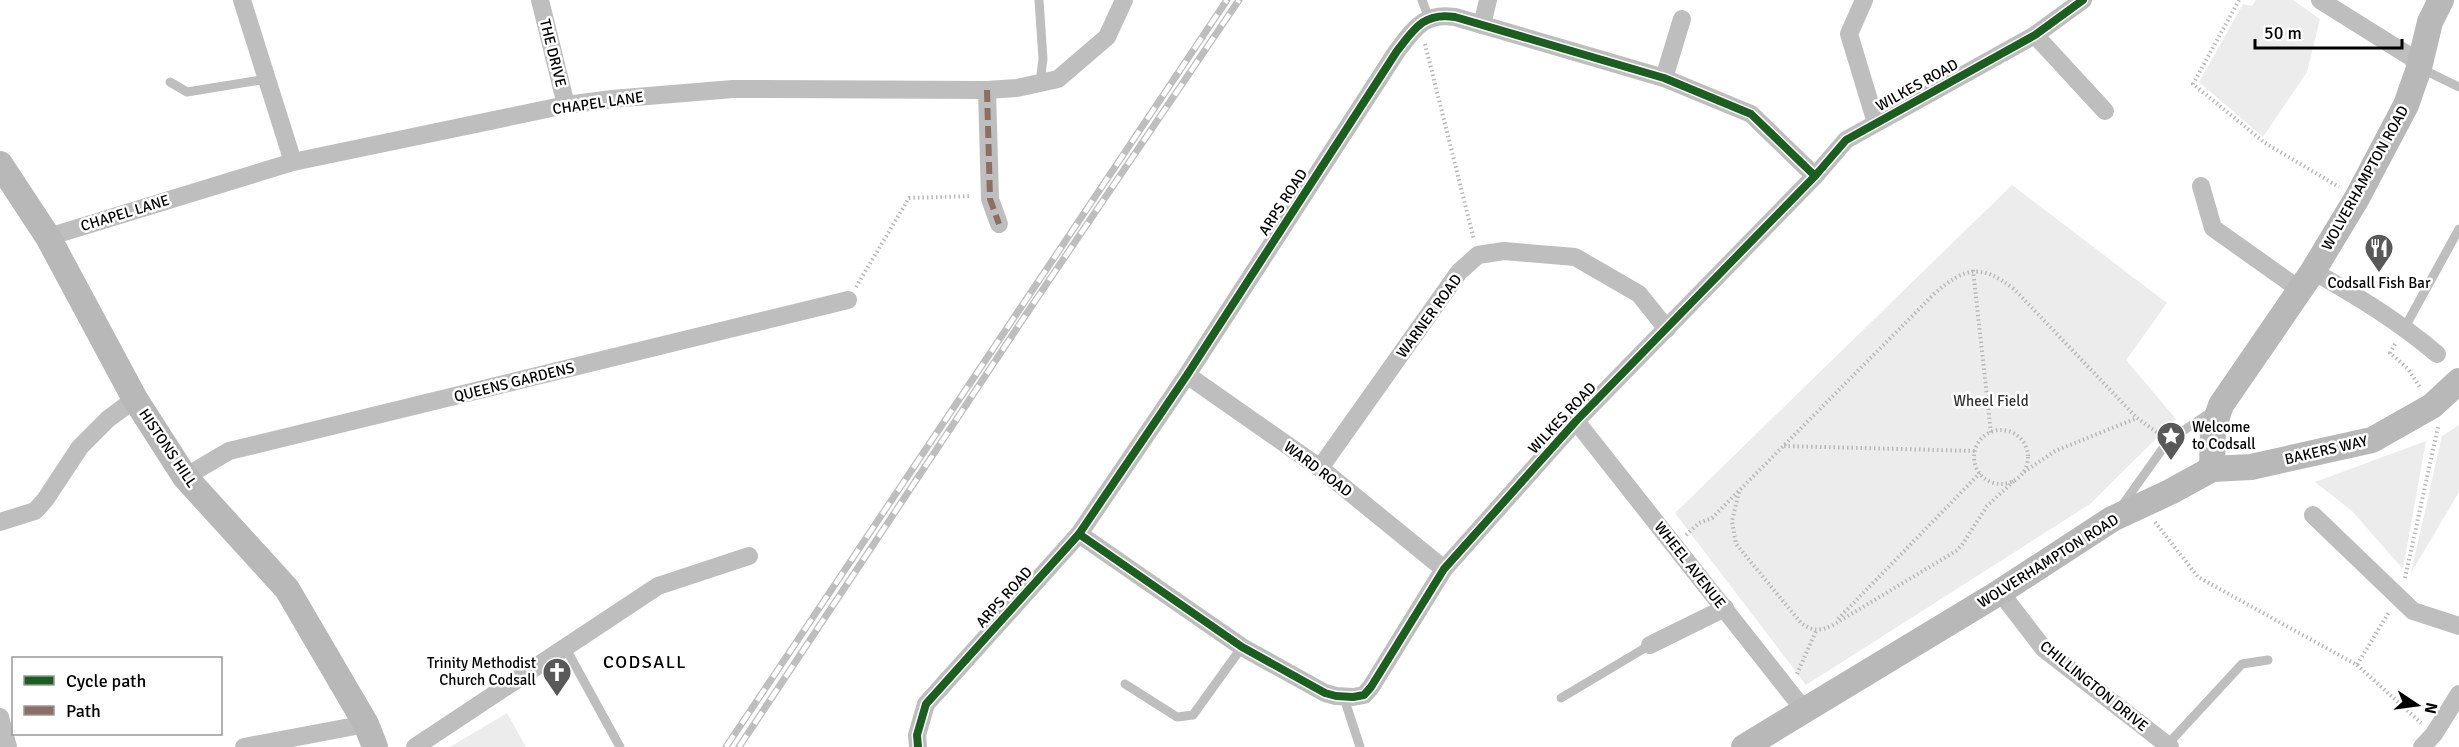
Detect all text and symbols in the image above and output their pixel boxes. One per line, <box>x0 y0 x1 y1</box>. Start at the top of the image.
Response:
scale bar <box>2255 12 2402 50</box>
street label: THE DRIVE <box>536 17 570 89</box>
text: 50 m <box>2264 22 2302 44</box>
street label: WILKES ROAD <box>1873 55 1961 115</box>
street label: CHAPEL LANE <box>551 88 645 118</box>
street label: WOLVERHAMPTON ROAD <box>2318 102 2412 254</box>
street label: ARPS ROAD <box>1255 165 1311 239</box>
street label: CHAPEL LANE <box>78 191 172 235</box>
restaurant icon: Codsall Fish Bar <box>2363 232 2395 274</box>
street label: WARNER ROAD <box>1393 271 1465 361</box>
place label: Codsall Fish Bar <box>2328 274 2431 292</box>
street label: QUEENS GARDENS <box>452 358 576 406</box>
street label: WILKES ROAD <box>1524 378 1600 458</box>
park label: Wheel Field <box>1953 392 2029 410</box>
street label: HISTONS HILL <box>135 405 201 491</box>
place label: Welcome to Codsall <box>2192 418 2256 453</box>
place icon: Welcome to Codsall <box>2155 420 2187 462</box>
street label: BAKERS WAY <box>2283 432 2370 468</box>
street label: WARD ROAD <box>1280 437 1356 501</box>
street label: WOLVERHAMPTON ROAD <box>1974 510 2122 612</box>
street label: WHEEL AVENUE <box>1651 518 1729 612</box>
street label: ARPS ROAD <box>972 563 1036 631</box>
street label: CHILLINGTON DRIVE <box>2036 637 2152 735</box>
district label: CODSALL <box>603 651 687 673</box>
place label: Trinity Methodist Church Codsall <box>427 654 536 689</box>
church icon: Trinity Methodist Church Codsall <box>541 656 573 698</box>
legend <box>12 657 222 735</box>
text: Cycle path <box>66 670 146 692</box>
north arrow <box>2387 675 2447 735</box>
text: Path <box>66 700 101 722</box>
text: N <box>2420 700 2442 716</box>

